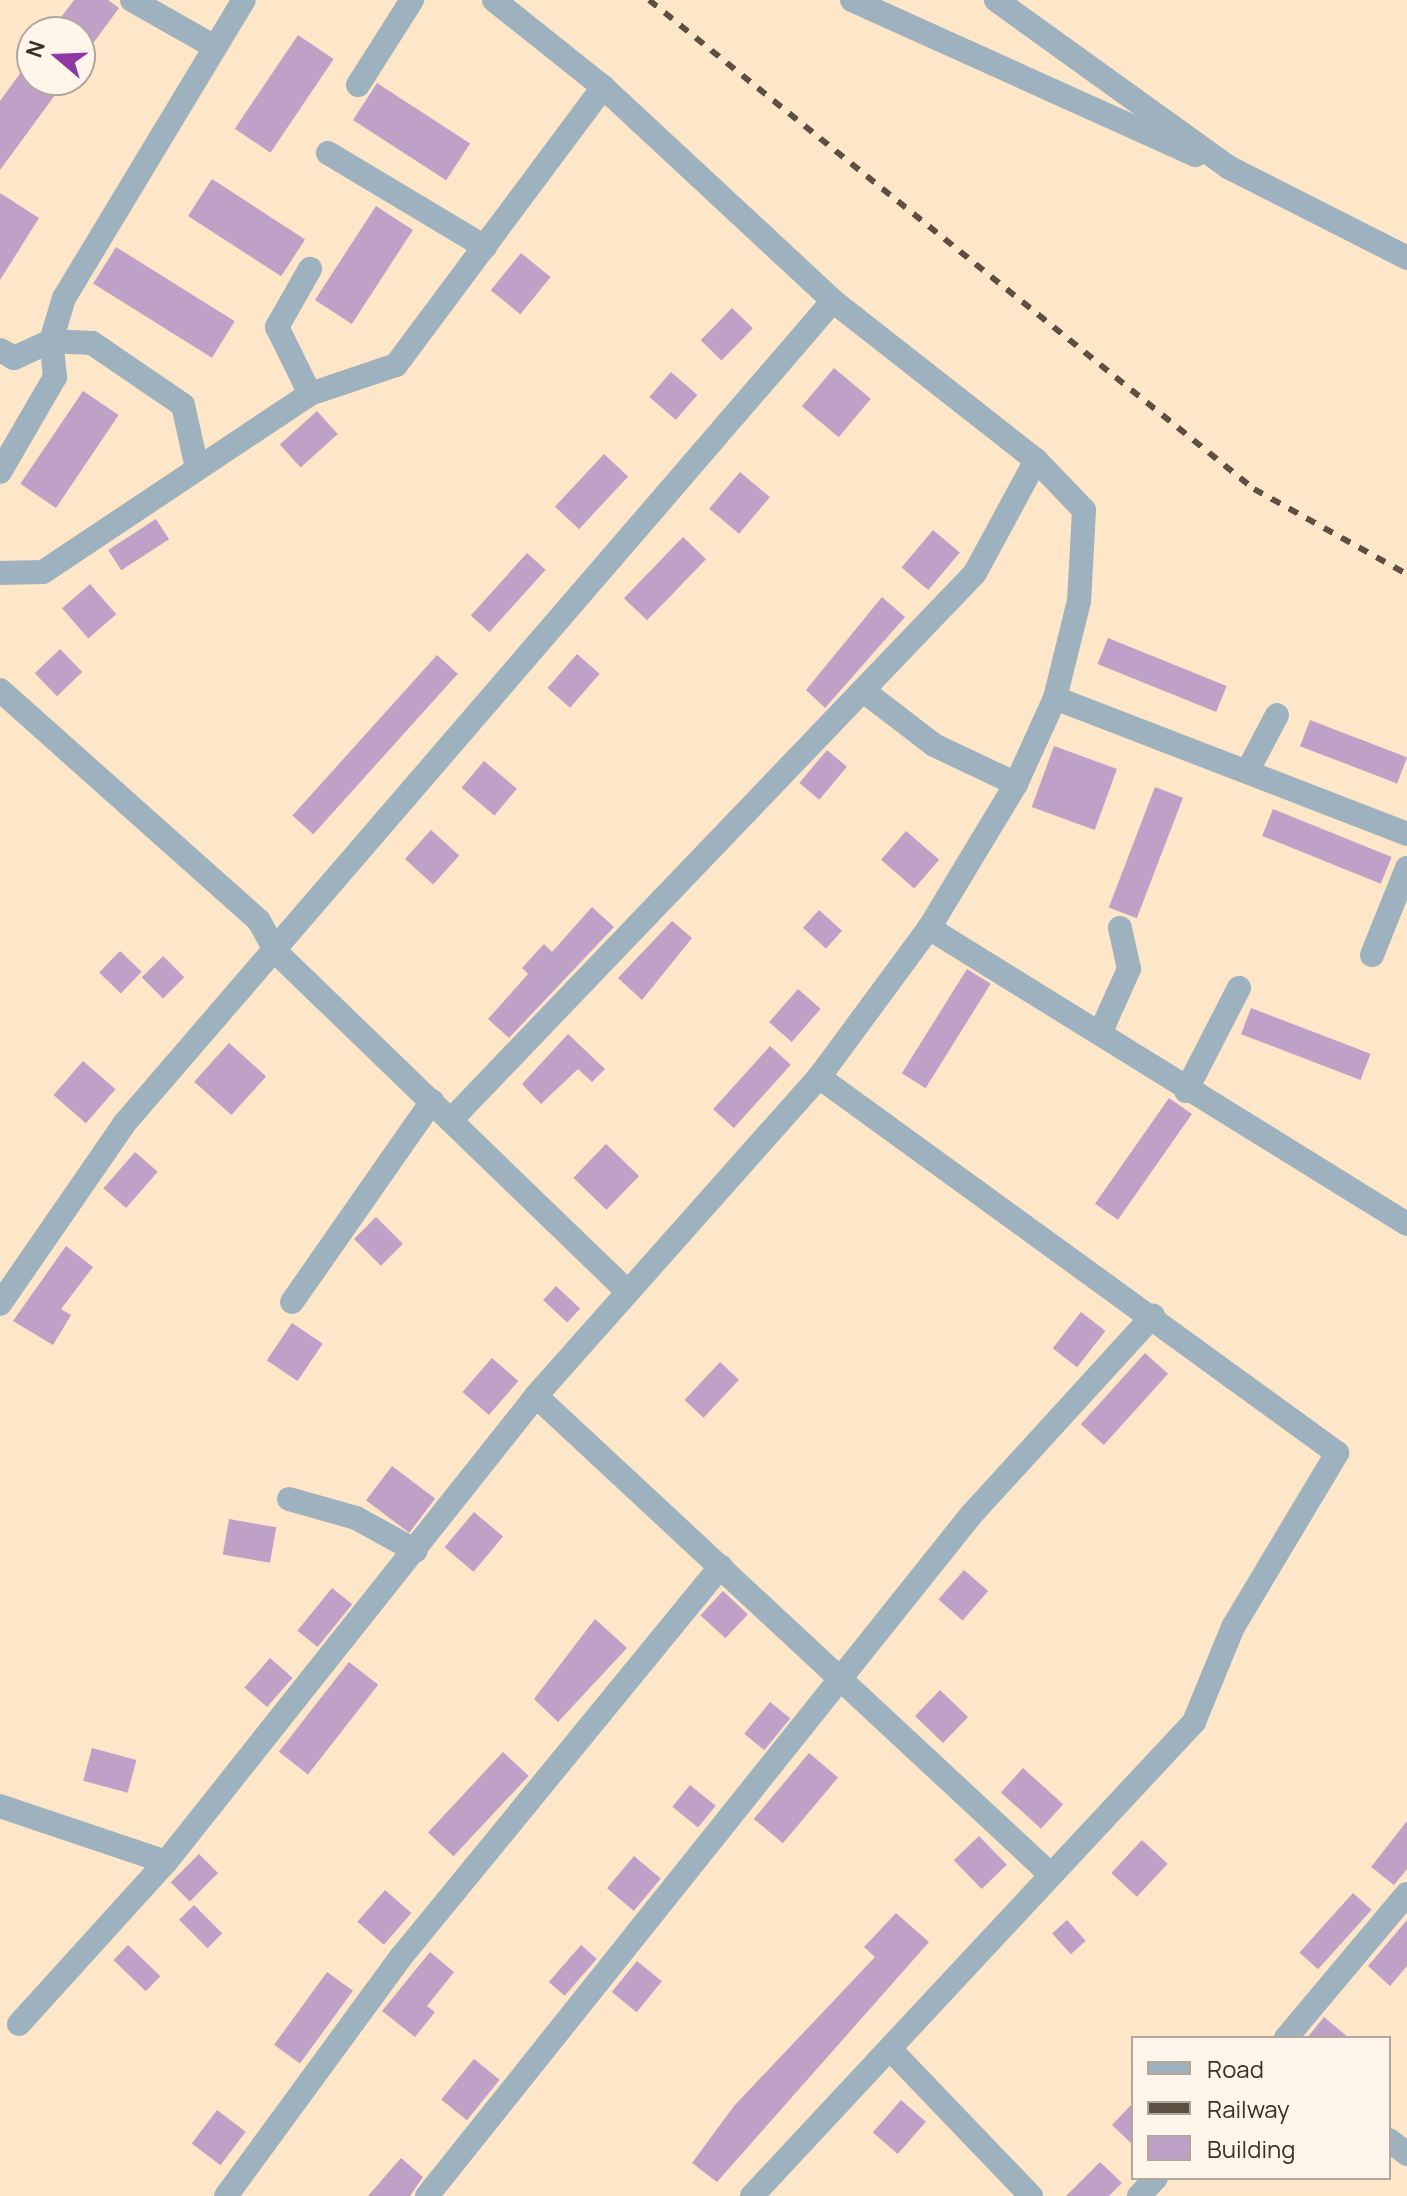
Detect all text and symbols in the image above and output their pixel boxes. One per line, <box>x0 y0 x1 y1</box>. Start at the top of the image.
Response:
north arrow <box>16 16 96 96</box>
text: N <box>18 36 52 61</box>
legend <box>1131 2036 1391 2180</box>
text: Road <box>1207 2052 1264 2085</box>
text: Railway <box>1207 2092 1290 2125</box>
text: Building <box>1207 2132 1295 2165</box>

